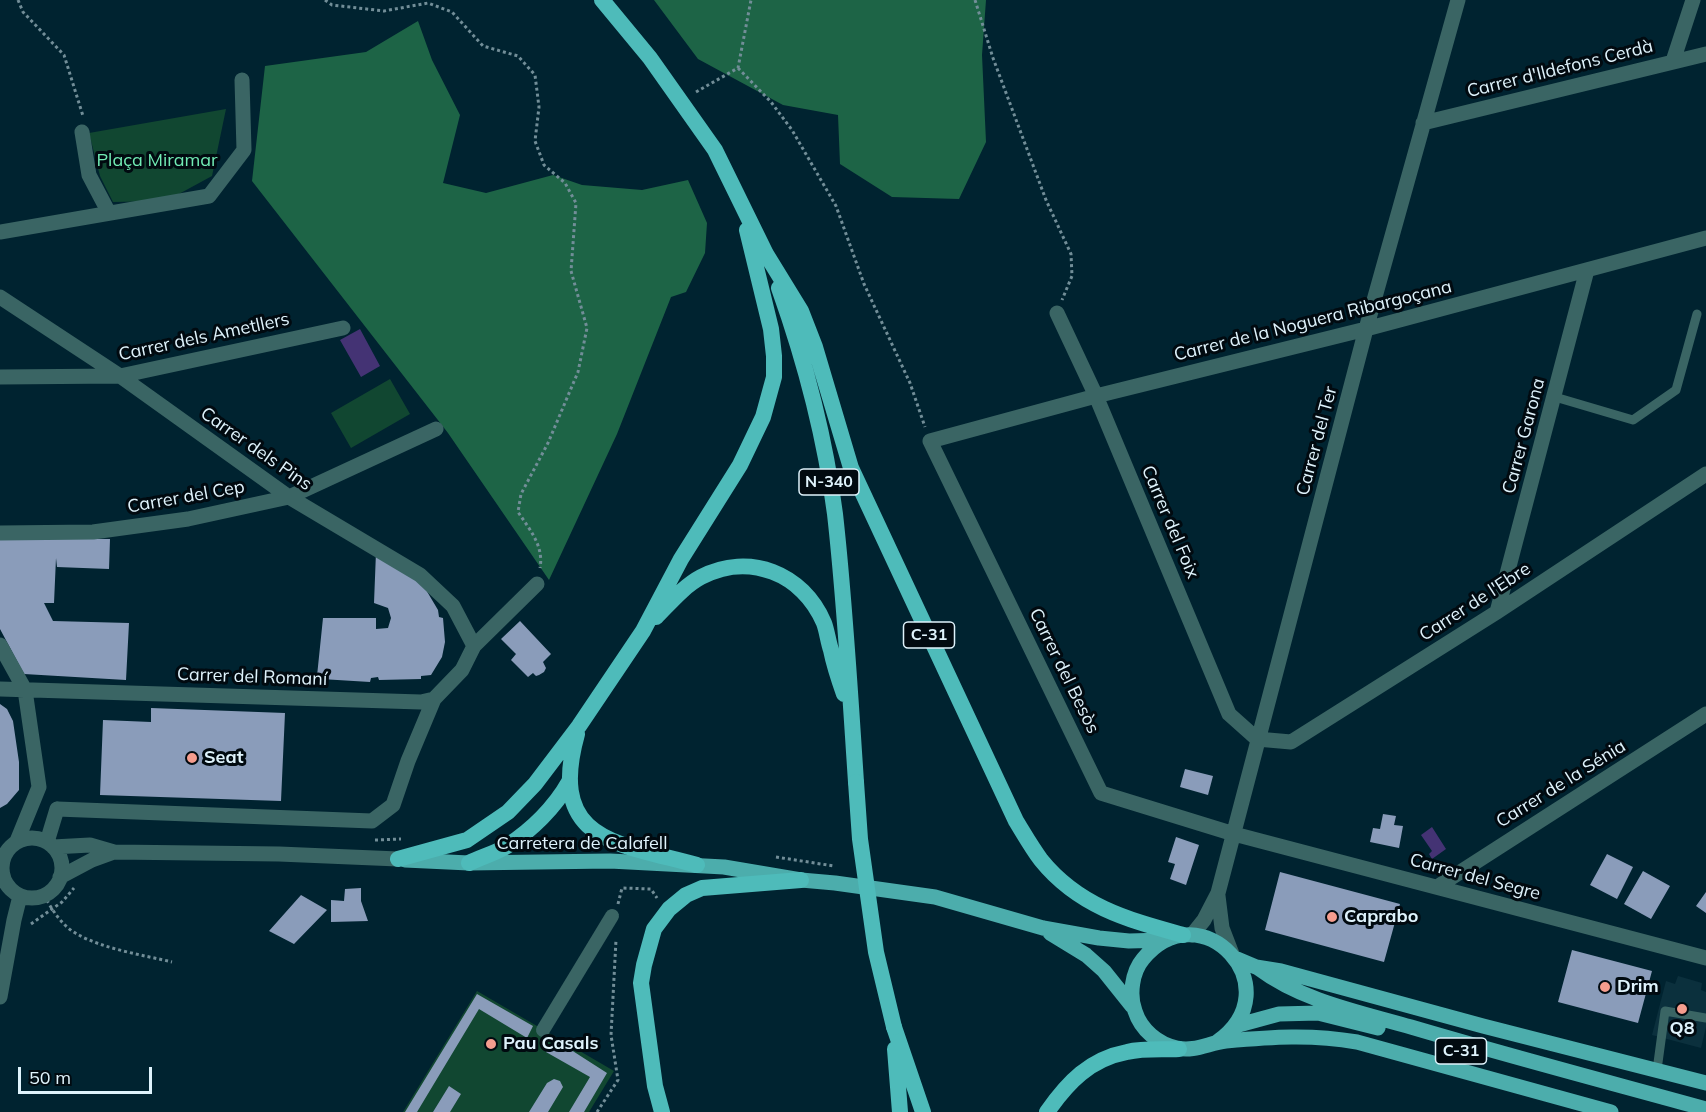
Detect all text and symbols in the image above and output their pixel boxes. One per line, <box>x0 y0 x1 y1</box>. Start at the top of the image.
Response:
street label: Carrer d'Ildefons Cerdà <box>1465 35 1655 103</box>
park label: Plaça Miramar <box>96 150 218 172</box>
street label: Carrer de la Noguera Ribargoçana <box>1172 276 1454 366</box>
street label: Carrer dels Ametllers <box>117 308 291 366</box>
street label: Carrer Garona <box>1498 376 1550 496</box>
street label: Carrer del Ter <box>1292 384 1342 498</box>
street label: Carrer dels Pins <box>196 403 316 495</box>
street label: Carrer del Foix <box>1137 462 1203 582</box>
road number: N-340 <box>799 469 859 495</box>
street label: Carrer del Cep <box>126 476 246 518</box>
street label: Carrer de l'Ebre <box>1415 558 1535 646</box>
street label: Carrer del Besòs <box>1024 605 1104 737</box>
road number: C-31 <box>904 622 954 648</box>
street label: Carrer del Romaní <box>177 664 327 690</box>
street label: Carrer de la Sénia <box>1492 735 1630 833</box>
place label: Seat <box>204 747 243 769</box>
marker: Seat <box>185 751 199 765</box>
street label: Carretera de Calafell <box>497 833 667 855</box>
street label: Carrer del Segre <box>1407 849 1543 905</box>
place label: Caprabo <box>1344 906 1418 928</box>
marker: Caprabo <box>1325 910 1339 924</box>
place label: Drim <box>1617 976 1659 998</box>
marker: Drim <box>1598 980 1612 994</box>
marker: Q8 <box>1675 1002 1689 1016</box>
place label: Q8 <box>1670 1018 1694 1040</box>
place label: Pau Casals <box>503 1033 598 1055</box>
marker: Pau Casals <box>484 1037 498 1051</box>
road number: C-31 <box>1436 1038 1486 1064</box>
scale bar <box>21 1055 154 1093</box>
text: 50 m <box>29 1066 71 1089</box>

